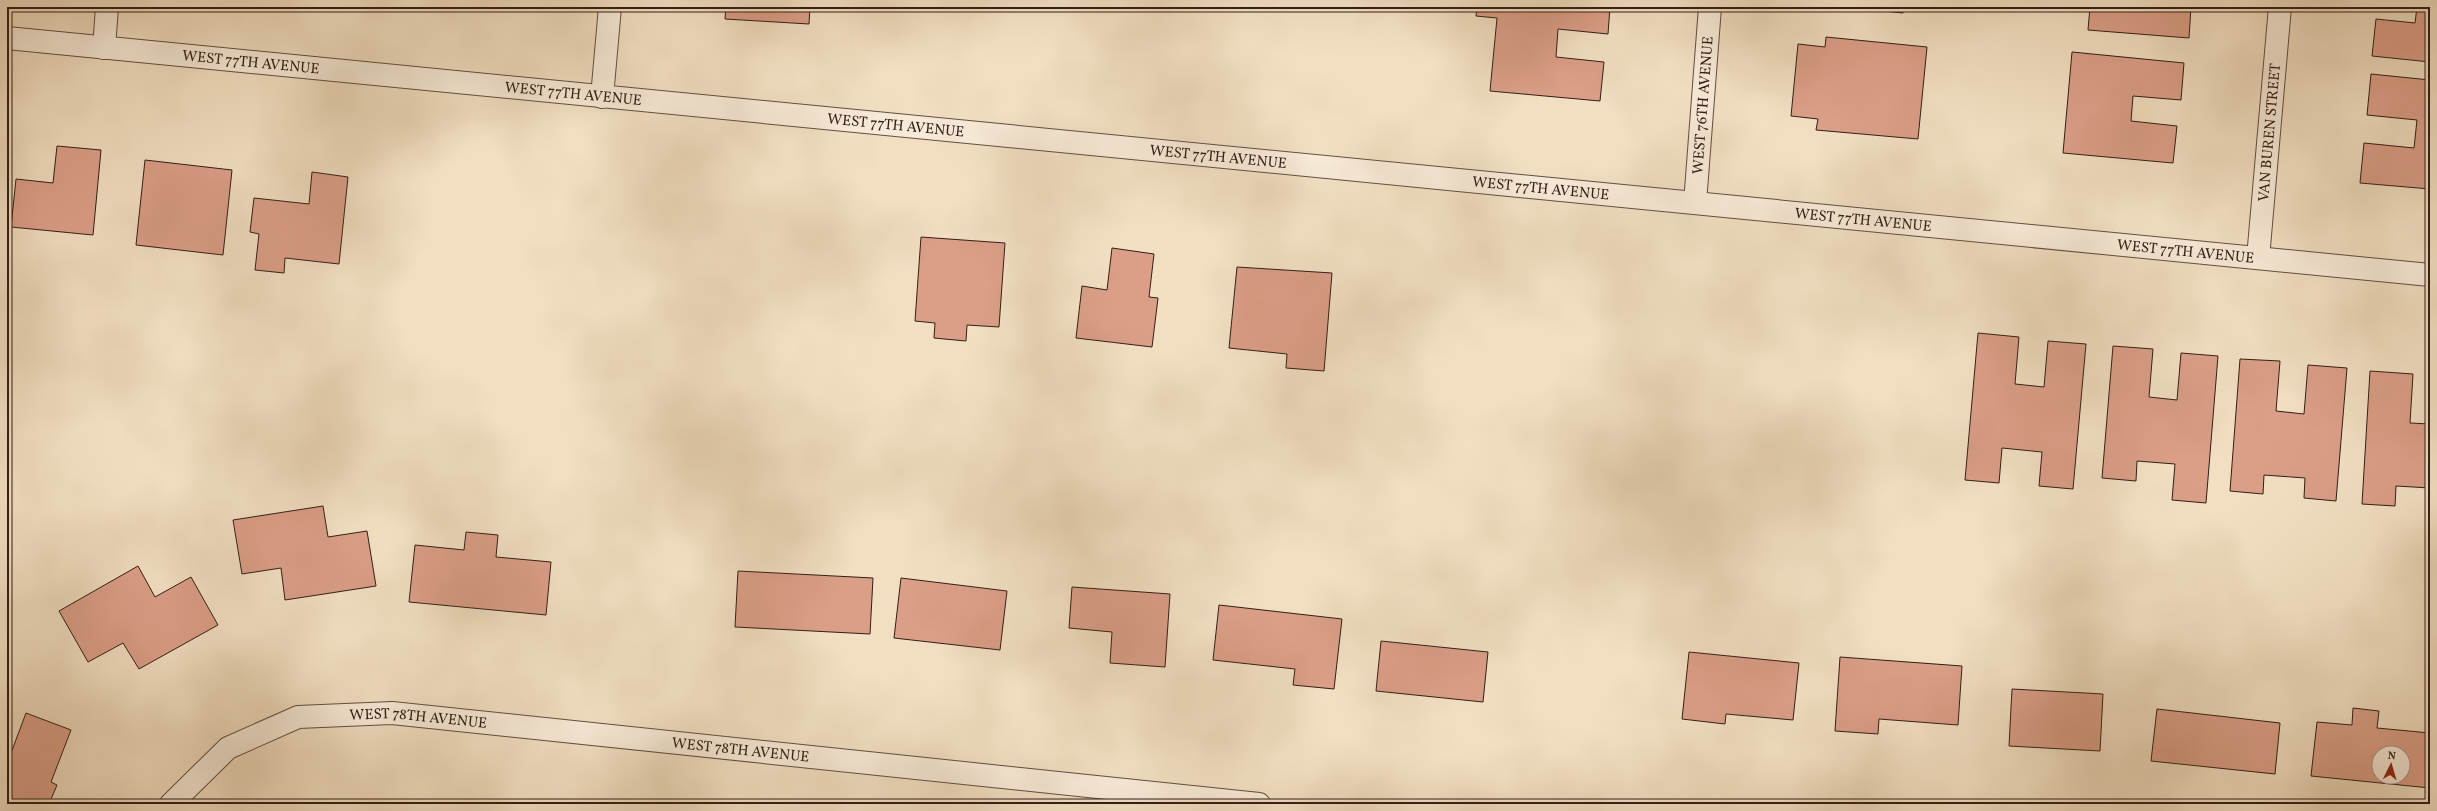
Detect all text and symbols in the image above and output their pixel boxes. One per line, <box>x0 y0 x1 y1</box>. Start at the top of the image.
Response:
street label: WEST 76TH AVENUE <box>1688 36 1720 175</box>
street label: WEST 77TH AVENUE <box>181 46 320 80</box>
street label: VAN BUREN STREET <box>2254 62 2287 203</box>
street label: WEST 77TH AVENUE <box>504 78 643 112</box>
street label: WEST 77TH AVENUE <box>826 109 965 144</box>
street label: WEST 77TH AVENUE <box>1149 141 1288 175</box>
street label: WEST 77TH AVENUE <box>1471 172 1610 207</box>
street label: WEST 77TH AVENUE <box>1793 204 1933 238</box>
street label: WEST 77TH AVENUE <box>2116 235 2255 270</box>
street label: WEST 78TH AVENUE <box>349 704 488 735</box>
street label: WEST 78TH AVENUE <box>671 733 810 769</box>
north arrow <box>2371 745 2411 785</box>
text: N <box>2387 749 2396 764</box>

